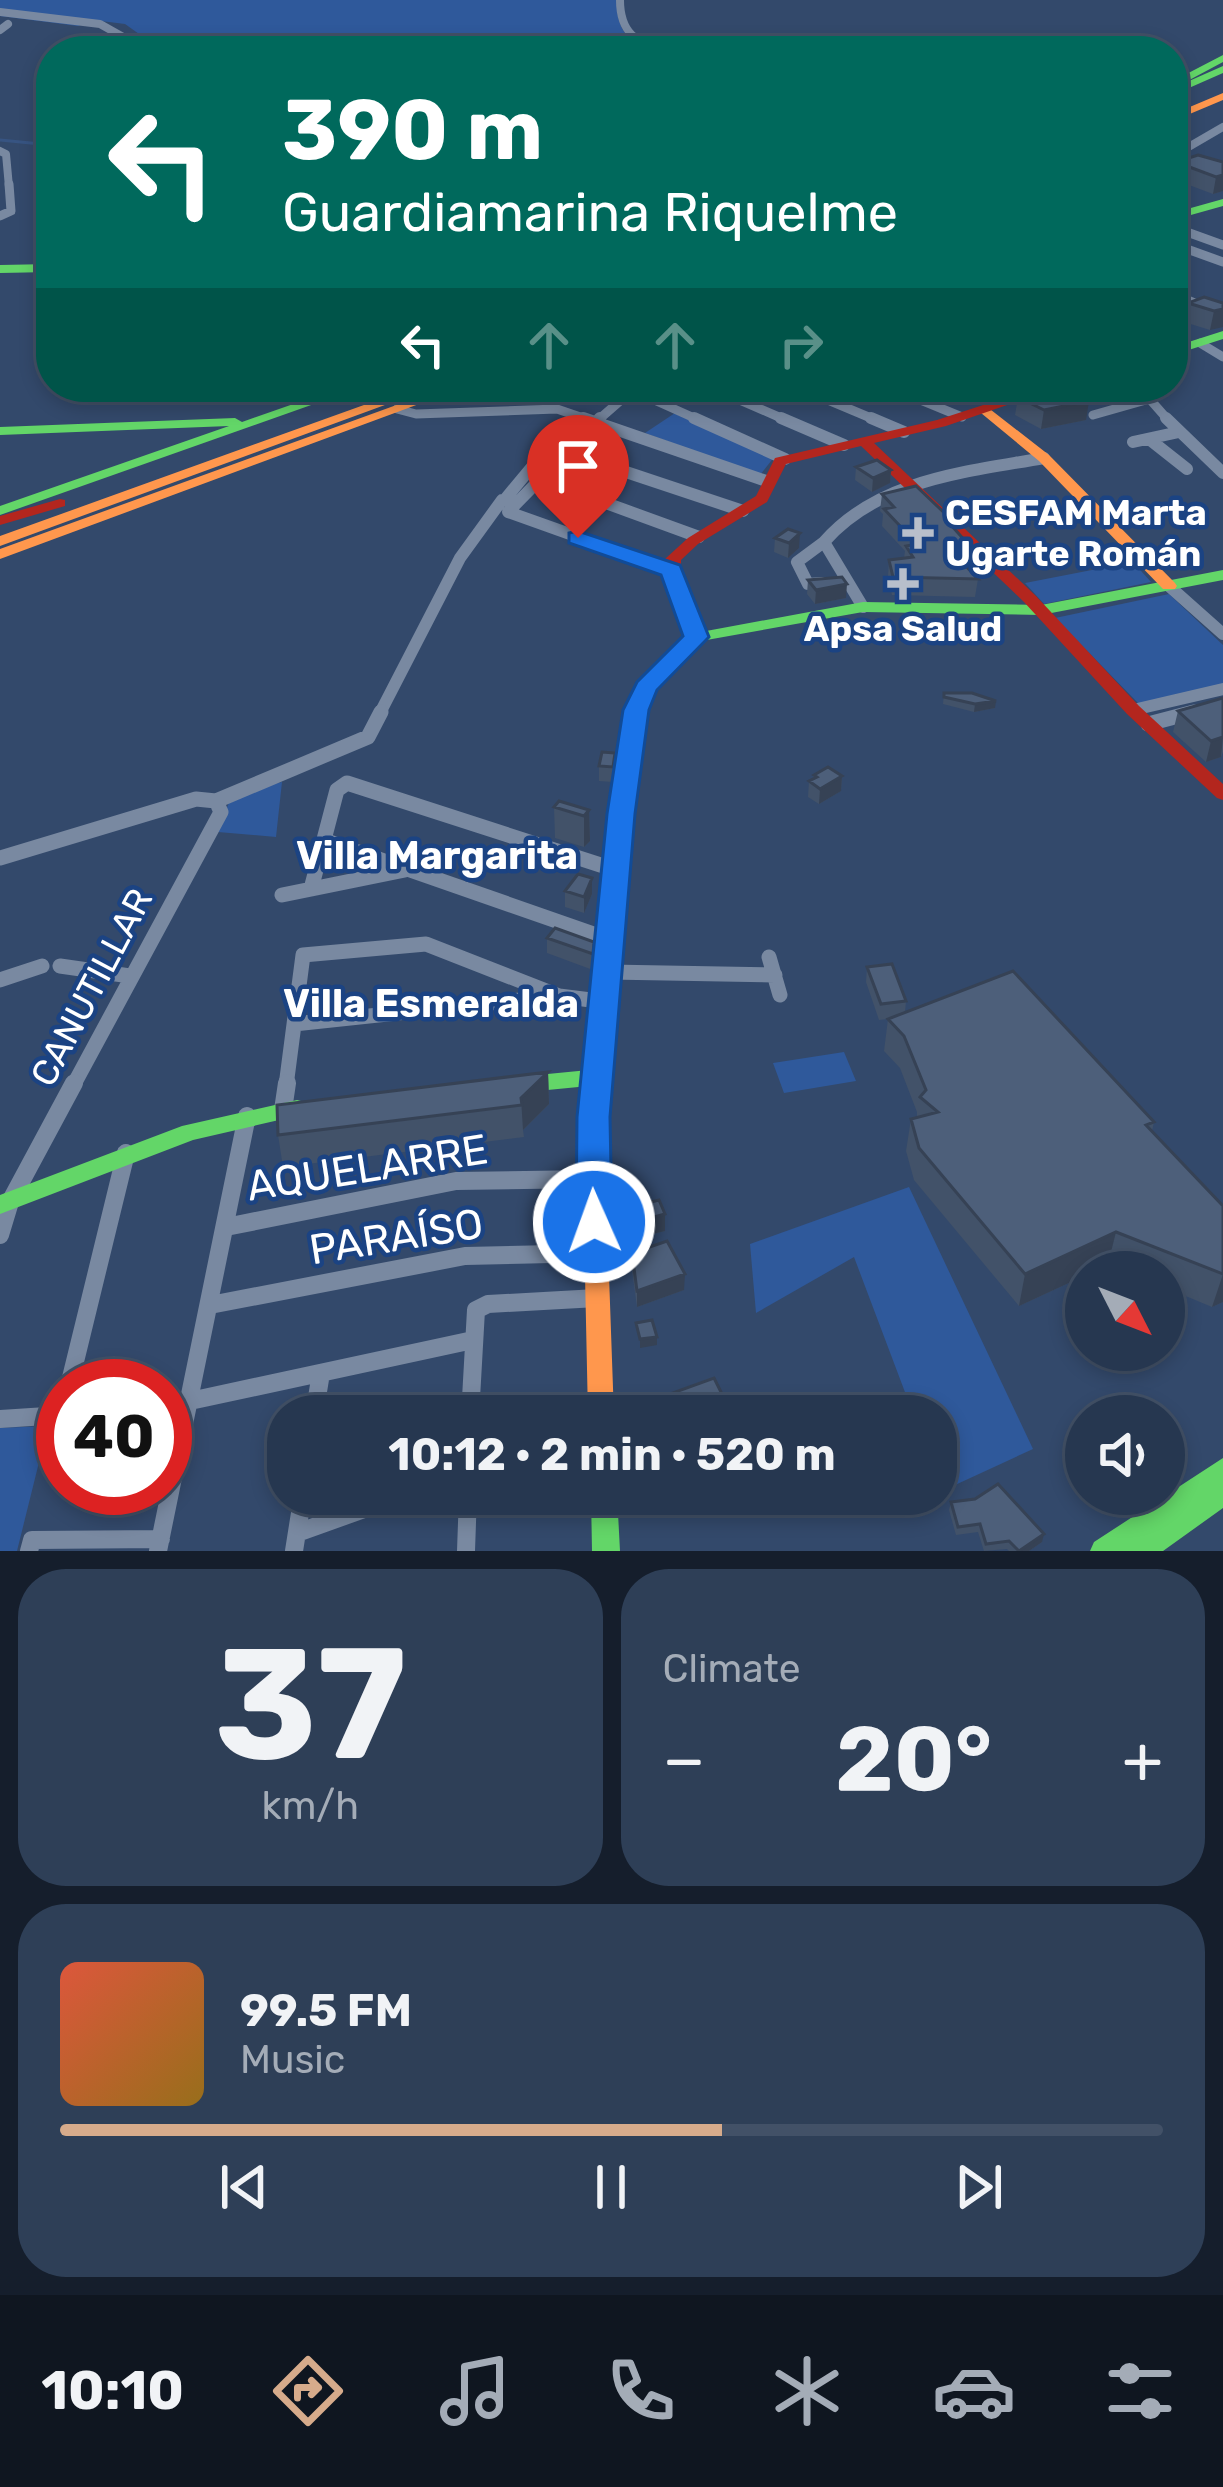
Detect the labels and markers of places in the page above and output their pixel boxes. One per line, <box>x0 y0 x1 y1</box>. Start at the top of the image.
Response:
pin <box>527 415 629 538</box>
place label: CESFAM Marta Ugarte Román <box>945 491 1207 575</box>
marker: CESFAM Marta Ugarte Román <box>902 517 934 549</box>
marker: Apsa Salud <box>887 568 919 600</box>
place label: Apsa Salud <box>804 607 1002 650</box>

